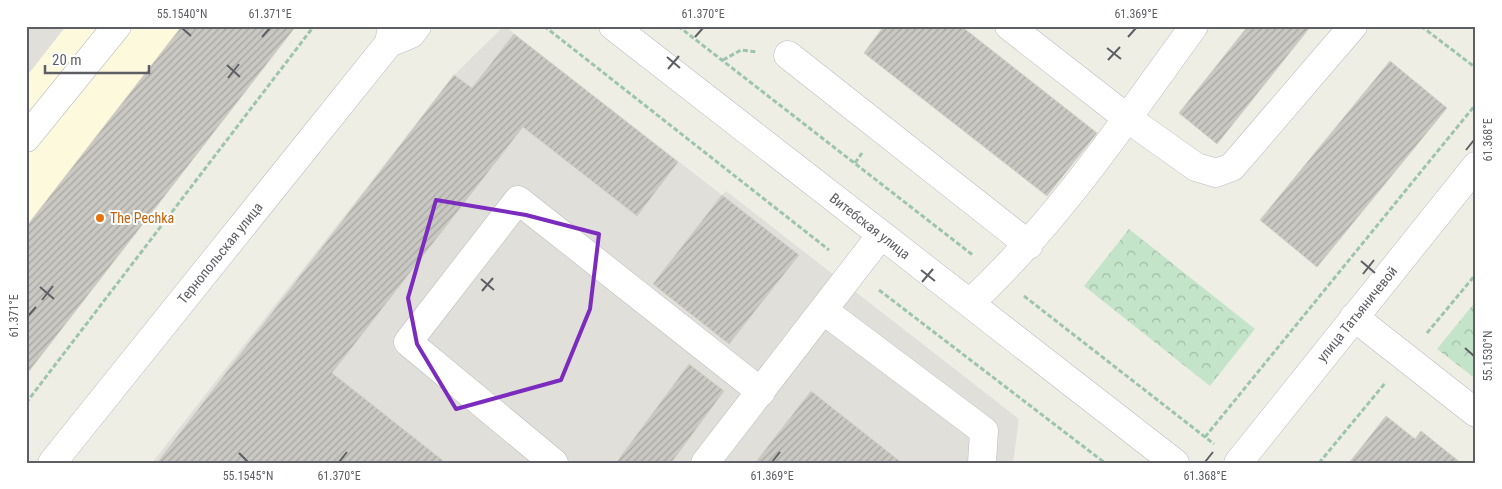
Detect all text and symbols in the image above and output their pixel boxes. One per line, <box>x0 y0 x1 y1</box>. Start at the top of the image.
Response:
text: 55.1540°N <box>157 7 207 21</box>
text: 61.371°E <box>248 7 292 21</box>
text: 61.370°E <box>681 7 725 21</box>
text: 61.369°E <box>1114 7 1158 21</box>
scale bar <box>45 42 149 74</box>
text: 20 m <box>52 51 82 69</box>
text: 61.368°E <box>1481 118 1495 162</box>
street label: Витебская улица <box>827 190 913 262</box>
street label: Тернопольская улица <box>174 199 266 307</box>
place label: The Pechka <box>110 210 174 226</box>
marker: The Pechka <box>94 212 106 224</box>
street label: улица Татьяничевой <box>1314 263 1400 365</box>
text: 61.371°E <box>7 294 21 338</box>
text: 55.1530°N <box>1481 331 1495 381</box>
text: 55.1545°N <box>223 469 273 483</box>
text: 61.370°E <box>317 469 361 483</box>
text: 61.369°E <box>750 469 794 483</box>
text: 61.368°E <box>1183 469 1227 483</box>

